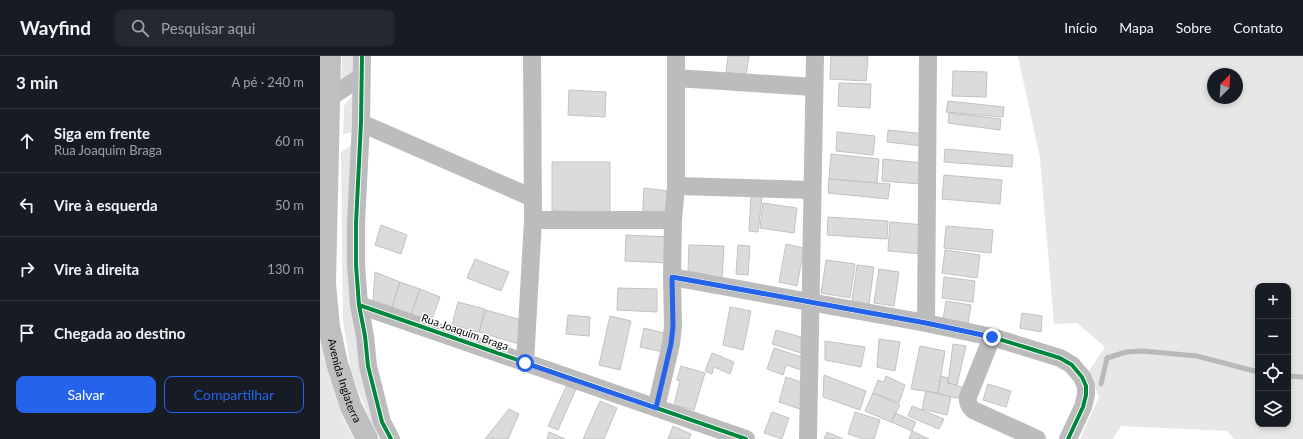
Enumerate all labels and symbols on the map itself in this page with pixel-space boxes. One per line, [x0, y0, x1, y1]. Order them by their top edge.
north arrow [1207, 68, 1243, 104]
street label: Rua Joaquim Braga [420, 311, 510, 353]
route end [983, 328, 1001, 346]
street label: Avenida Inglaterra [326, 337, 365, 424]
route start [516, 354, 534, 372]

